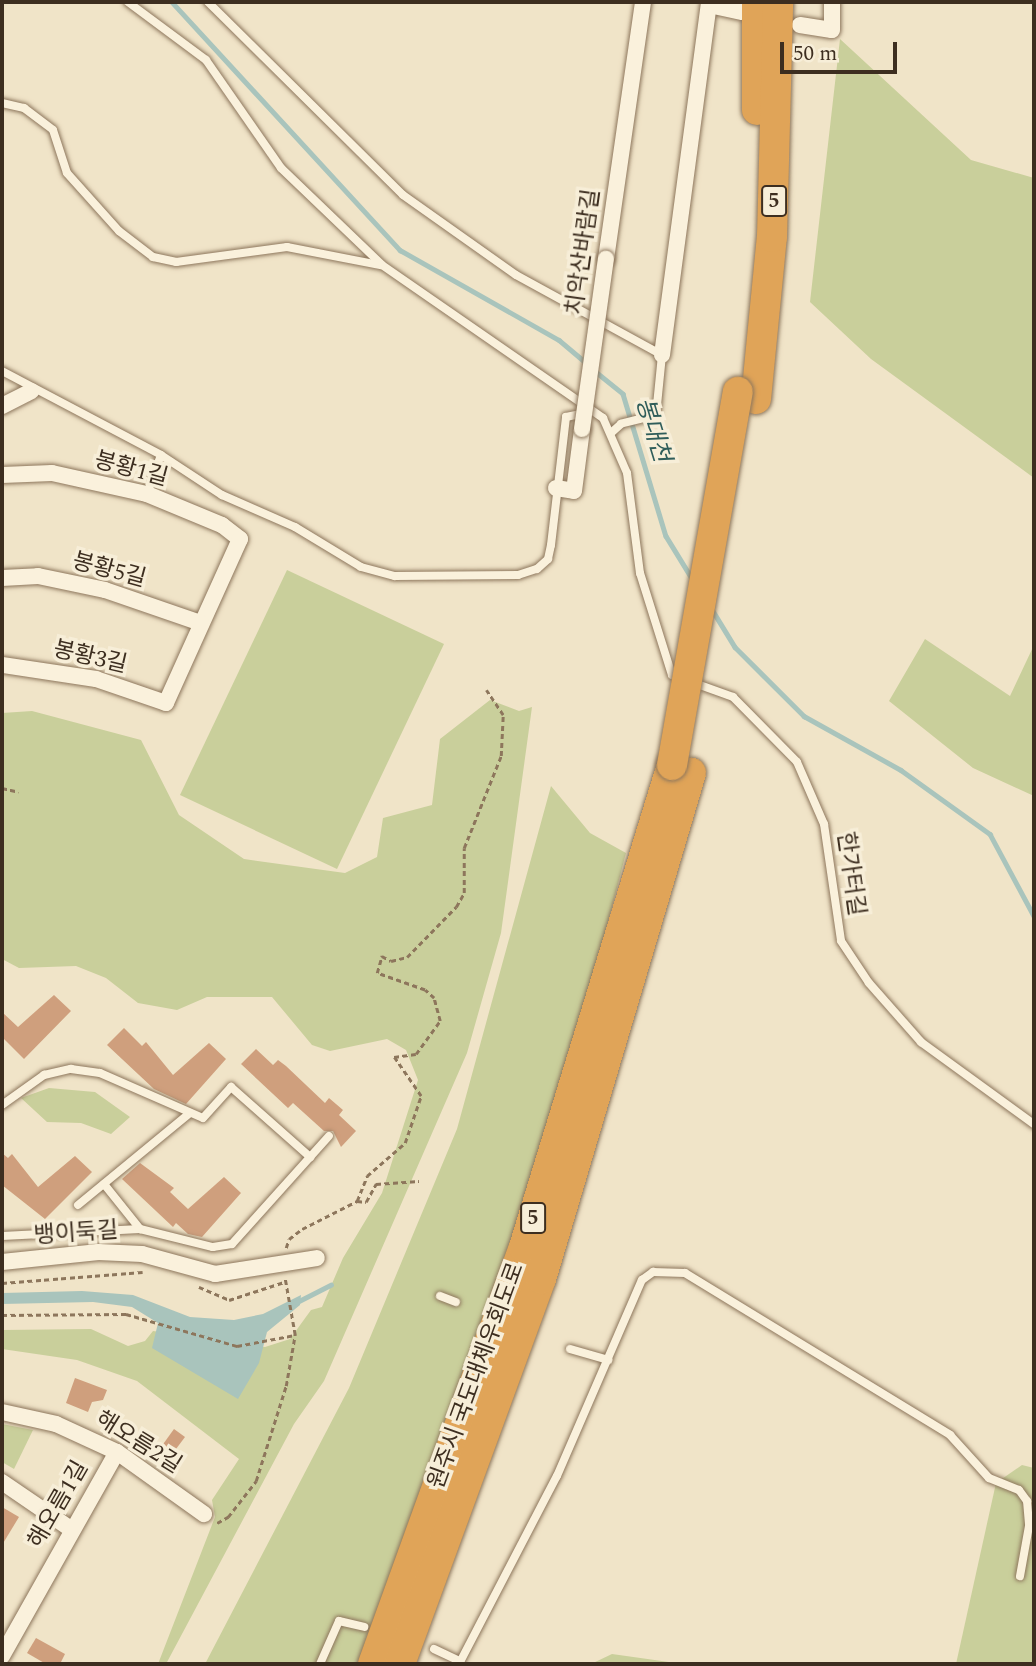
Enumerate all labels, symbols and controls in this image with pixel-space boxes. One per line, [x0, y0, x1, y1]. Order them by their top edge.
scale bar [784, 28, 901, 72]
text: 50 m [793, 38, 837, 70]
road number: 5 [760, 184, 788, 218]
street label: 치악산바람길 [561, 187, 607, 317]
water label: 봉대천 [629, 394, 675, 466]
street label: 봉황1길 [91, 447, 171, 493]
street label: 봉황5길 [69, 548, 149, 594]
street label: 봉황3길 [50, 636, 130, 680]
street label: 한가터길 [830, 830, 870, 918]
road number: 5 [519, 1200, 547, 1236]
street label: 뱅이둑길 [33, 1217, 119, 1251]
street label: 원주시 국도대체우회도로 [423, 1259, 531, 1493]
street label: 해오름2길 [90, 1406, 186, 1480]
street label: 해오름1길 [23, 1456, 95, 1554]

